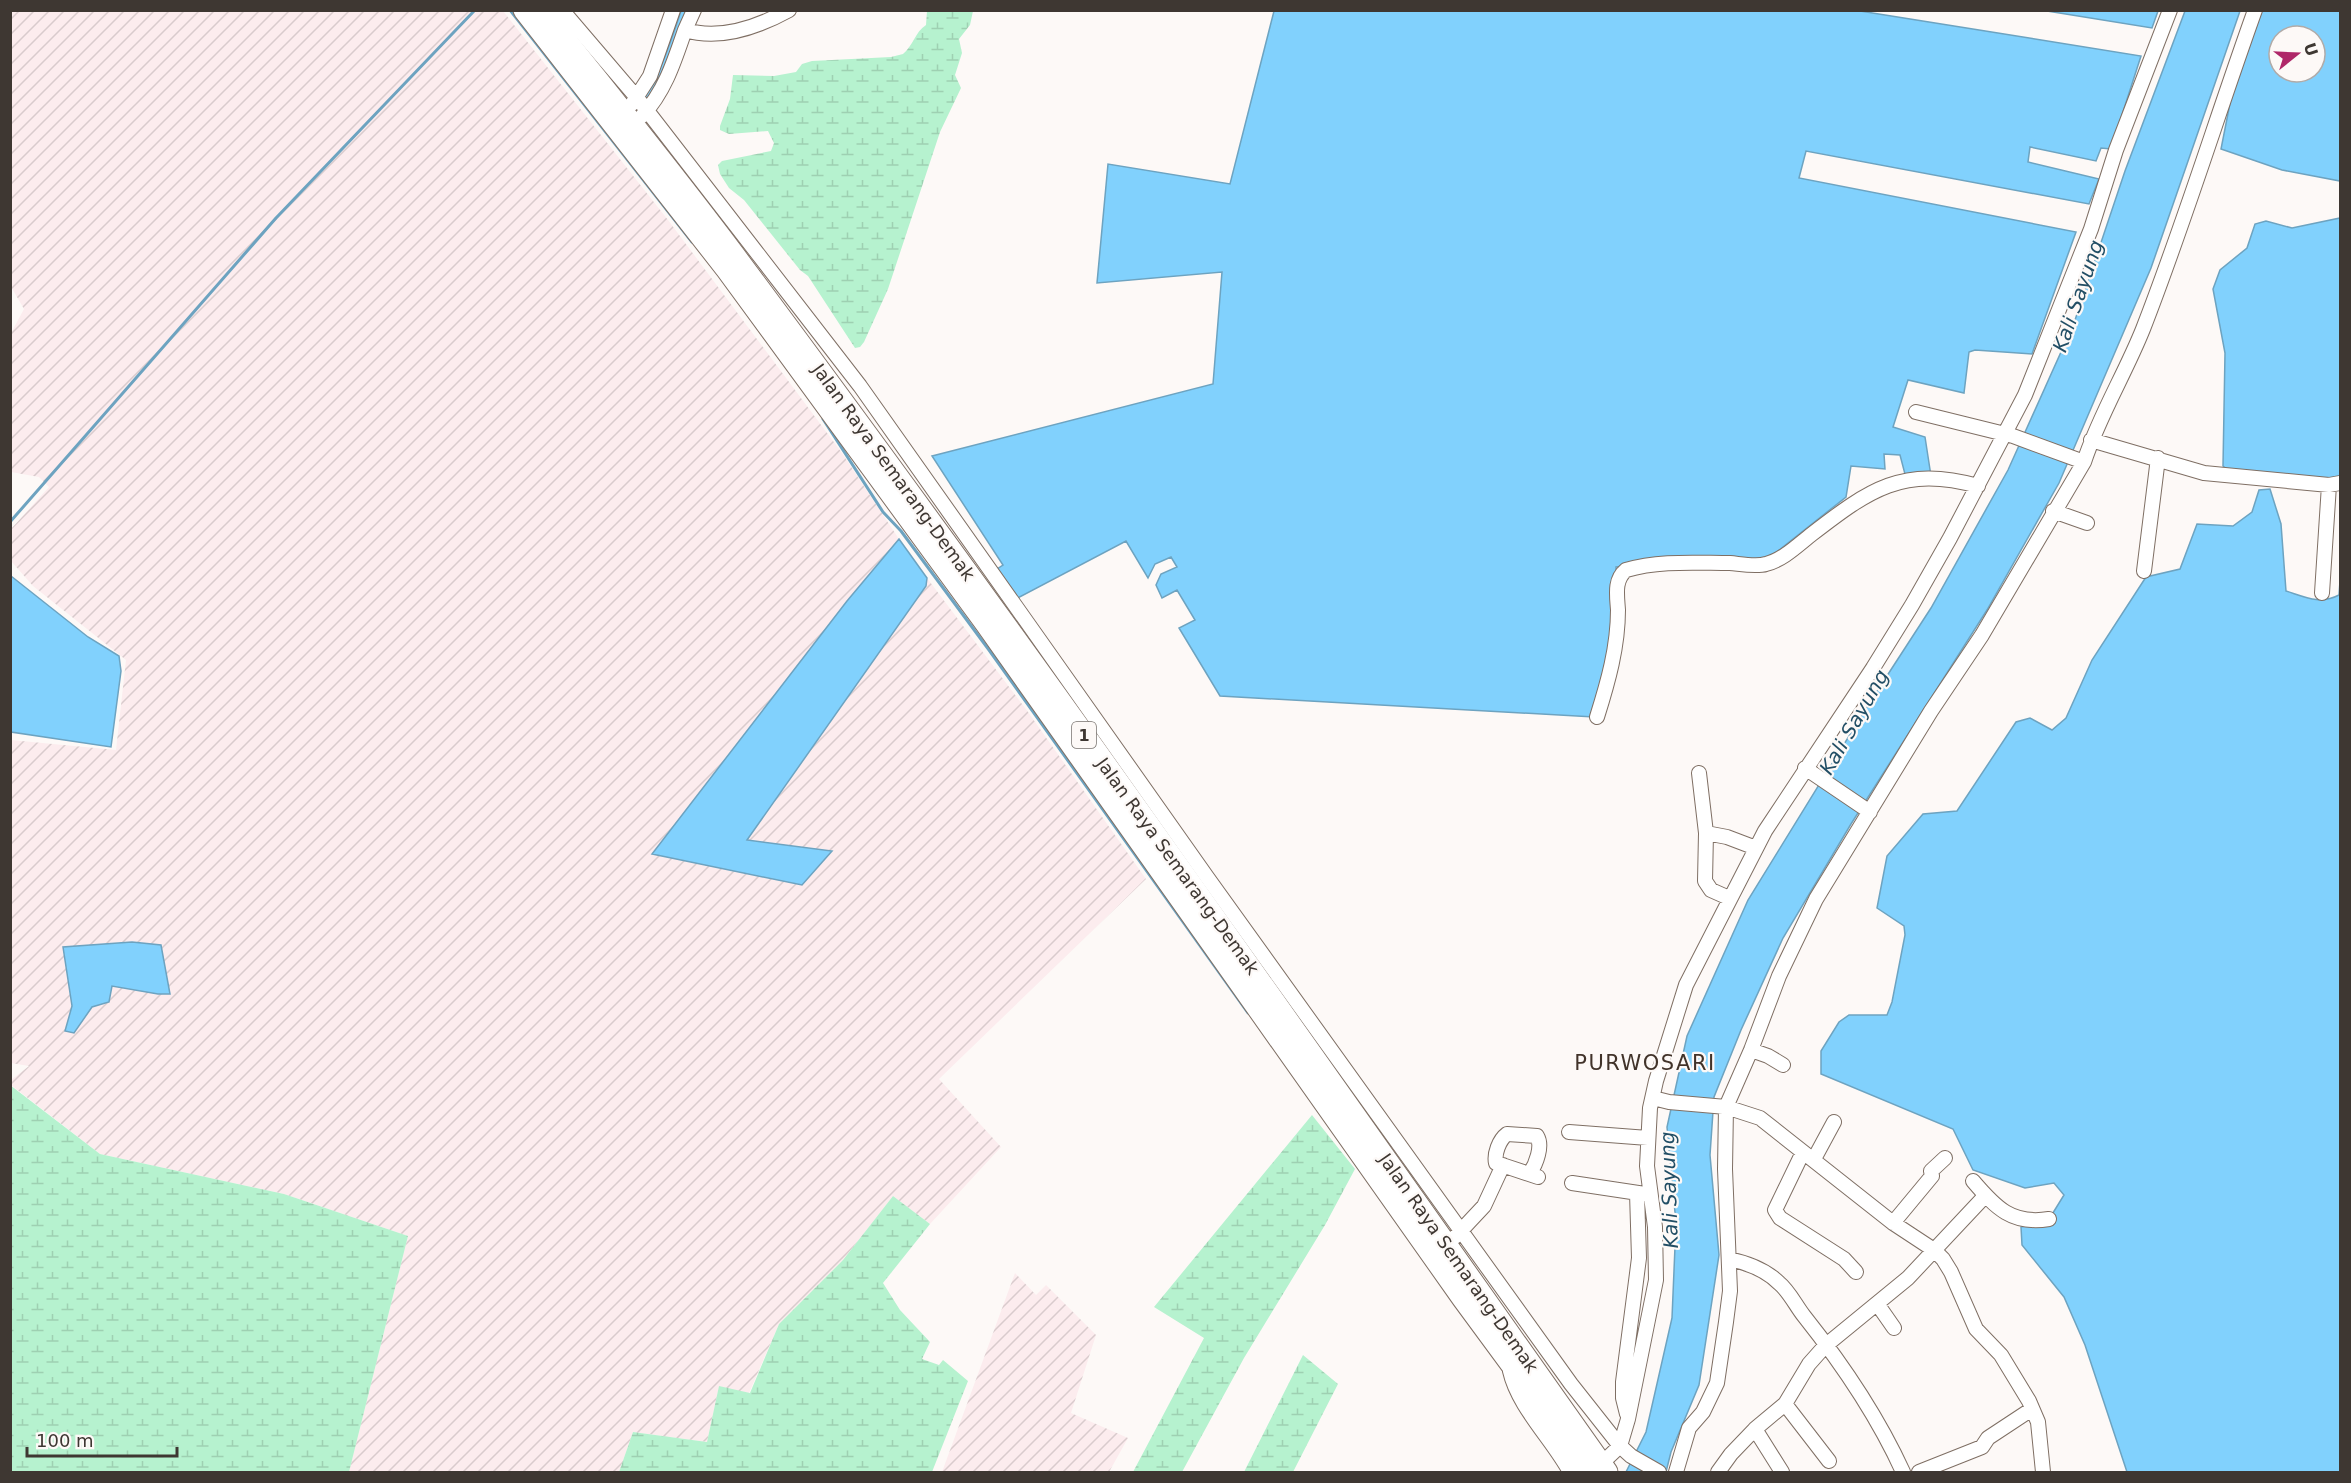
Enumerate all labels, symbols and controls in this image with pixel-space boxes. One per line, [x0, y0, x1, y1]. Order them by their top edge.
north arrow [2267, 24, 2327, 84]
text: U [2300, 40, 2322, 59]
water label: Kali Sayung [2048, 237, 2108, 355]
street label: Jalan Raya Semarang-Demak [808, 359, 980, 585]
water label: Kali Sayung [1814, 665, 1894, 779]
road number: 1 [1072, 722, 1096, 748]
street label: Jalan Raya Semarang-Demak [1092, 753, 1264, 979]
district label: PURWOSARI [1574, 1051, 1716, 1075]
water label: Kali Sayung [1655, 1131, 1683, 1249]
street label: Jalan Raya Semarang-Demak [1374, 1149, 1543, 1377]
scale bar [27, 1420, 177, 1458]
text: 100 m [36, 1430, 94, 1451]

